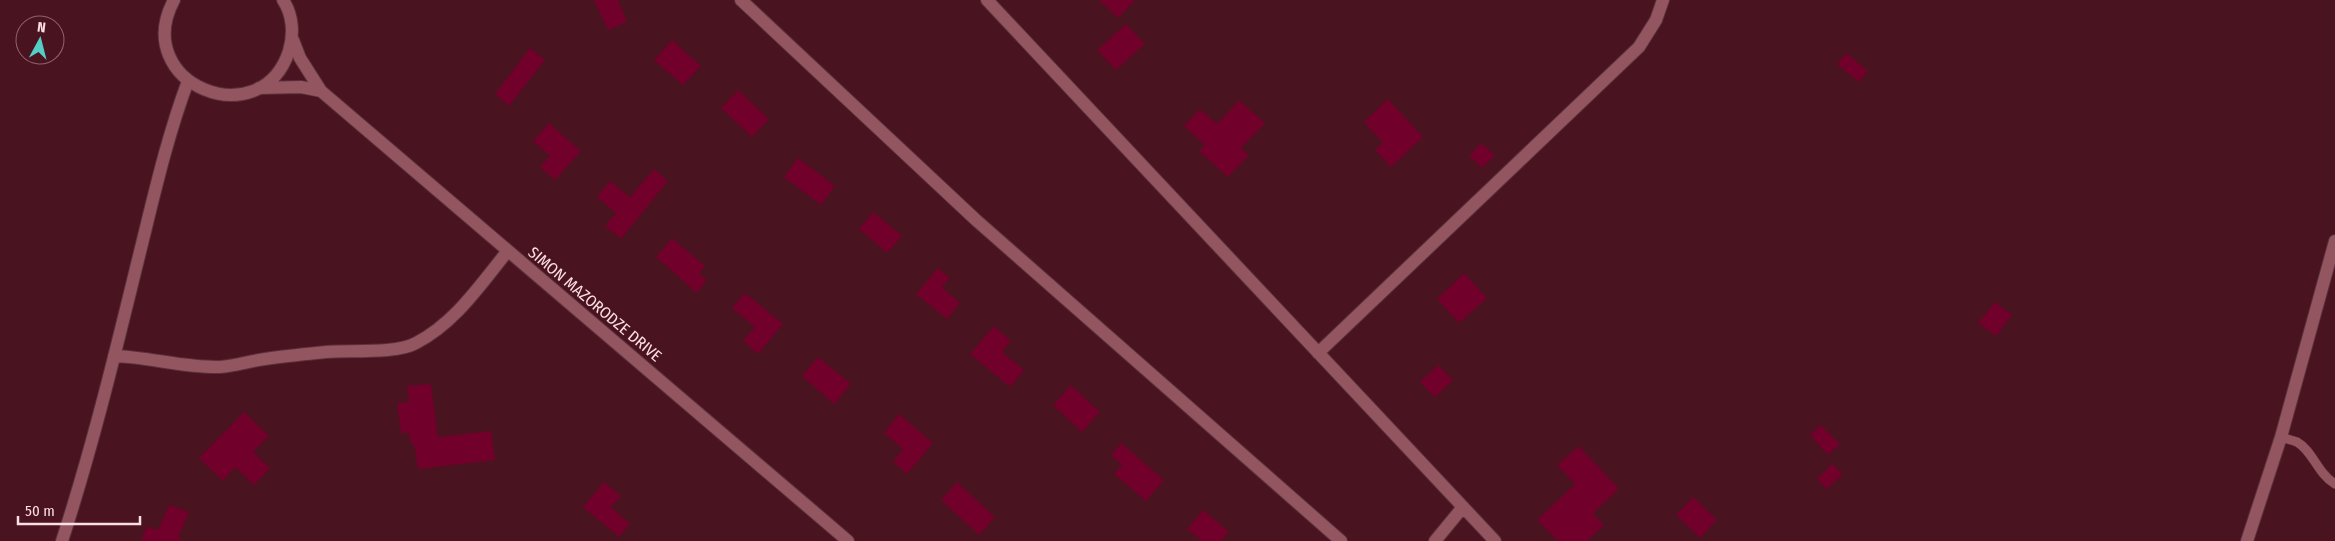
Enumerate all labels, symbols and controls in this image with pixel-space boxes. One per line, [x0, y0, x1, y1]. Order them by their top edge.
north arrow [15, 15, 65, 65]
text: N [36, 19, 47, 37]
street label: SIMON MAZORODZE DRIVE [525, 243, 665, 365]
scale bar [18, 494, 140, 526]
text: 50 m [25, 502, 55, 520]

